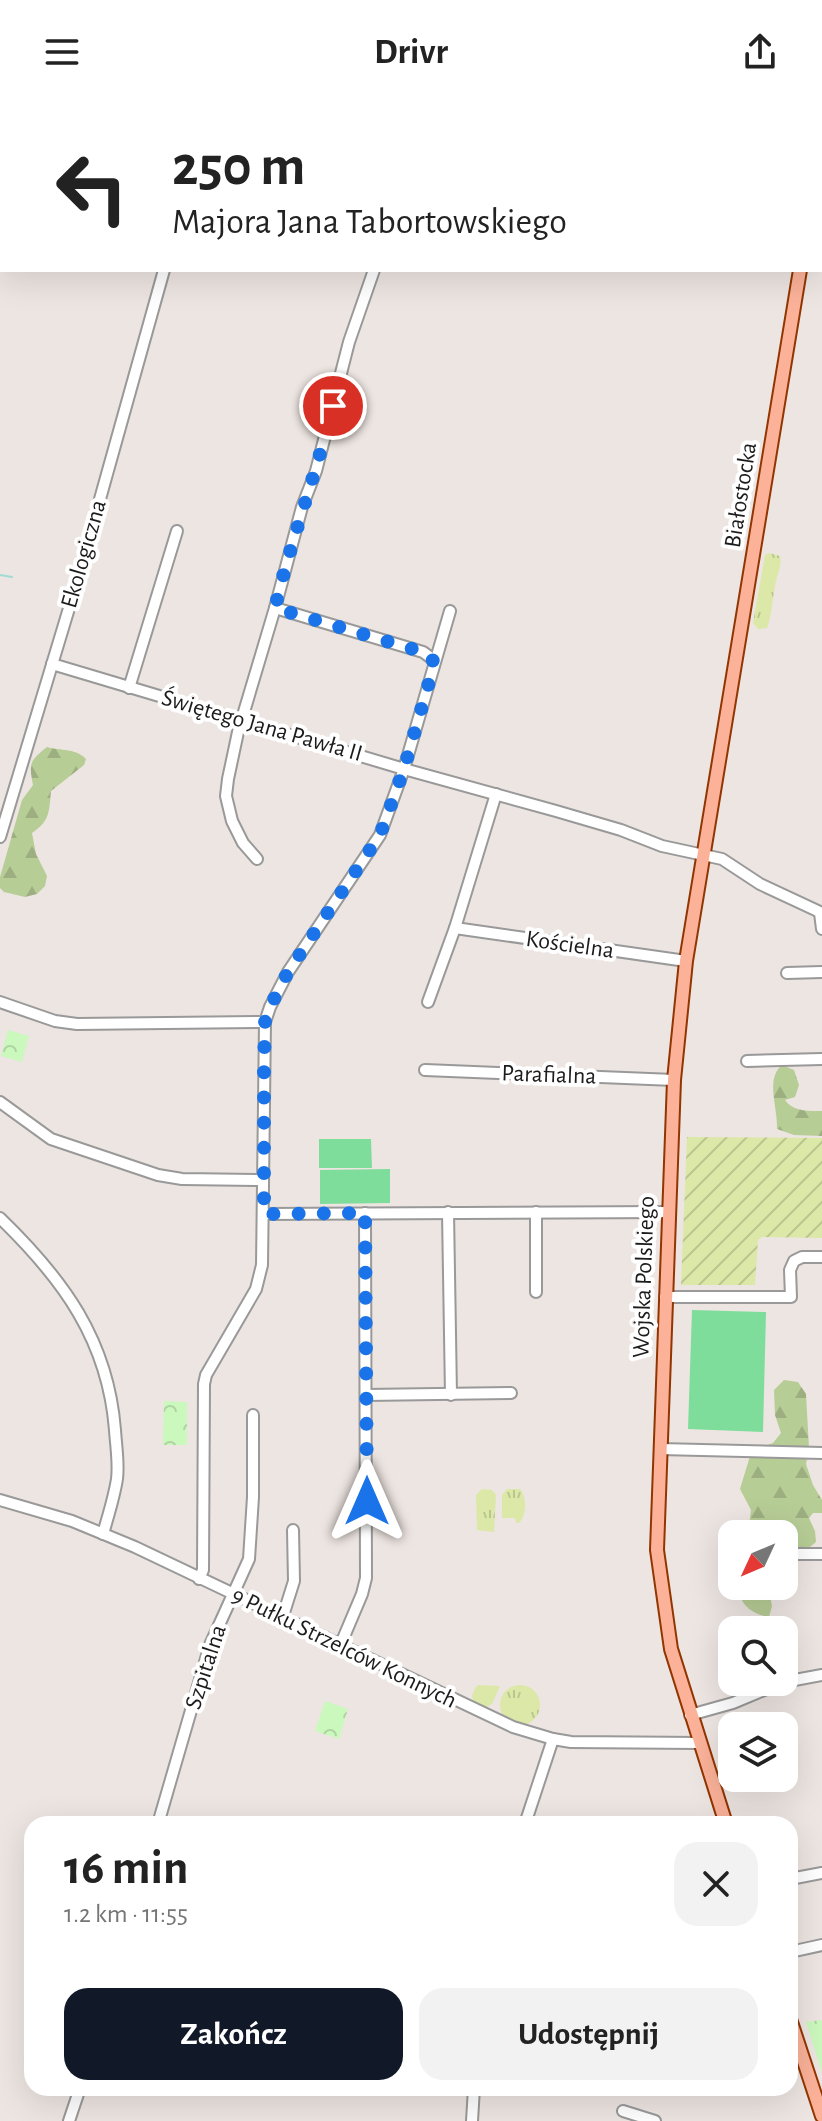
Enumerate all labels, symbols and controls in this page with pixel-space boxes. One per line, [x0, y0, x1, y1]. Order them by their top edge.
icon: menu [40, 30, 84, 74]
icon: share [738, 30, 782, 74]
text: Drivr [374, 34, 448, 70]
icon: left [40, 136, 144, 240]
text: 250 m [172, 139, 305, 195]
text: Majora Jana Tabortowskiego [172, 204, 567, 240]
pin [299, 372, 367, 440]
icon: arrive [311, 384, 355, 428]
street label: Białostocka [721, 440, 761, 550]
street label: Ekologiczna [57, 497, 111, 611]
street label: Świętego Jana Pawła II [159, 684, 366, 766]
street label: Kościelna [524, 927, 616, 963]
street label: Parafialna [501, 1061, 597, 1089]
street label: Wojska Polskiego [629, 1196, 659, 1358]
position arrow [325, 1459, 409, 1543]
north arrow [718, 1520, 798, 1600]
map controls [718, 1520, 798, 1792]
street label: 9 Pułku Strzelców Konnych [228, 1583, 460, 1713]
button: search [718, 1616, 798, 1696]
street label: Szpitalna [181, 1622, 231, 1712]
button: layers [718, 1712, 798, 1792]
button: close [674, 1842, 758, 1926]
text: 16 min [64, 1845, 188, 1893]
text: 1.2 km · 11:55 [64, 1901, 188, 1927]
button: Zakończ [64, 1988, 403, 2080]
button: Udostępnij [419, 1988, 758, 2080]

